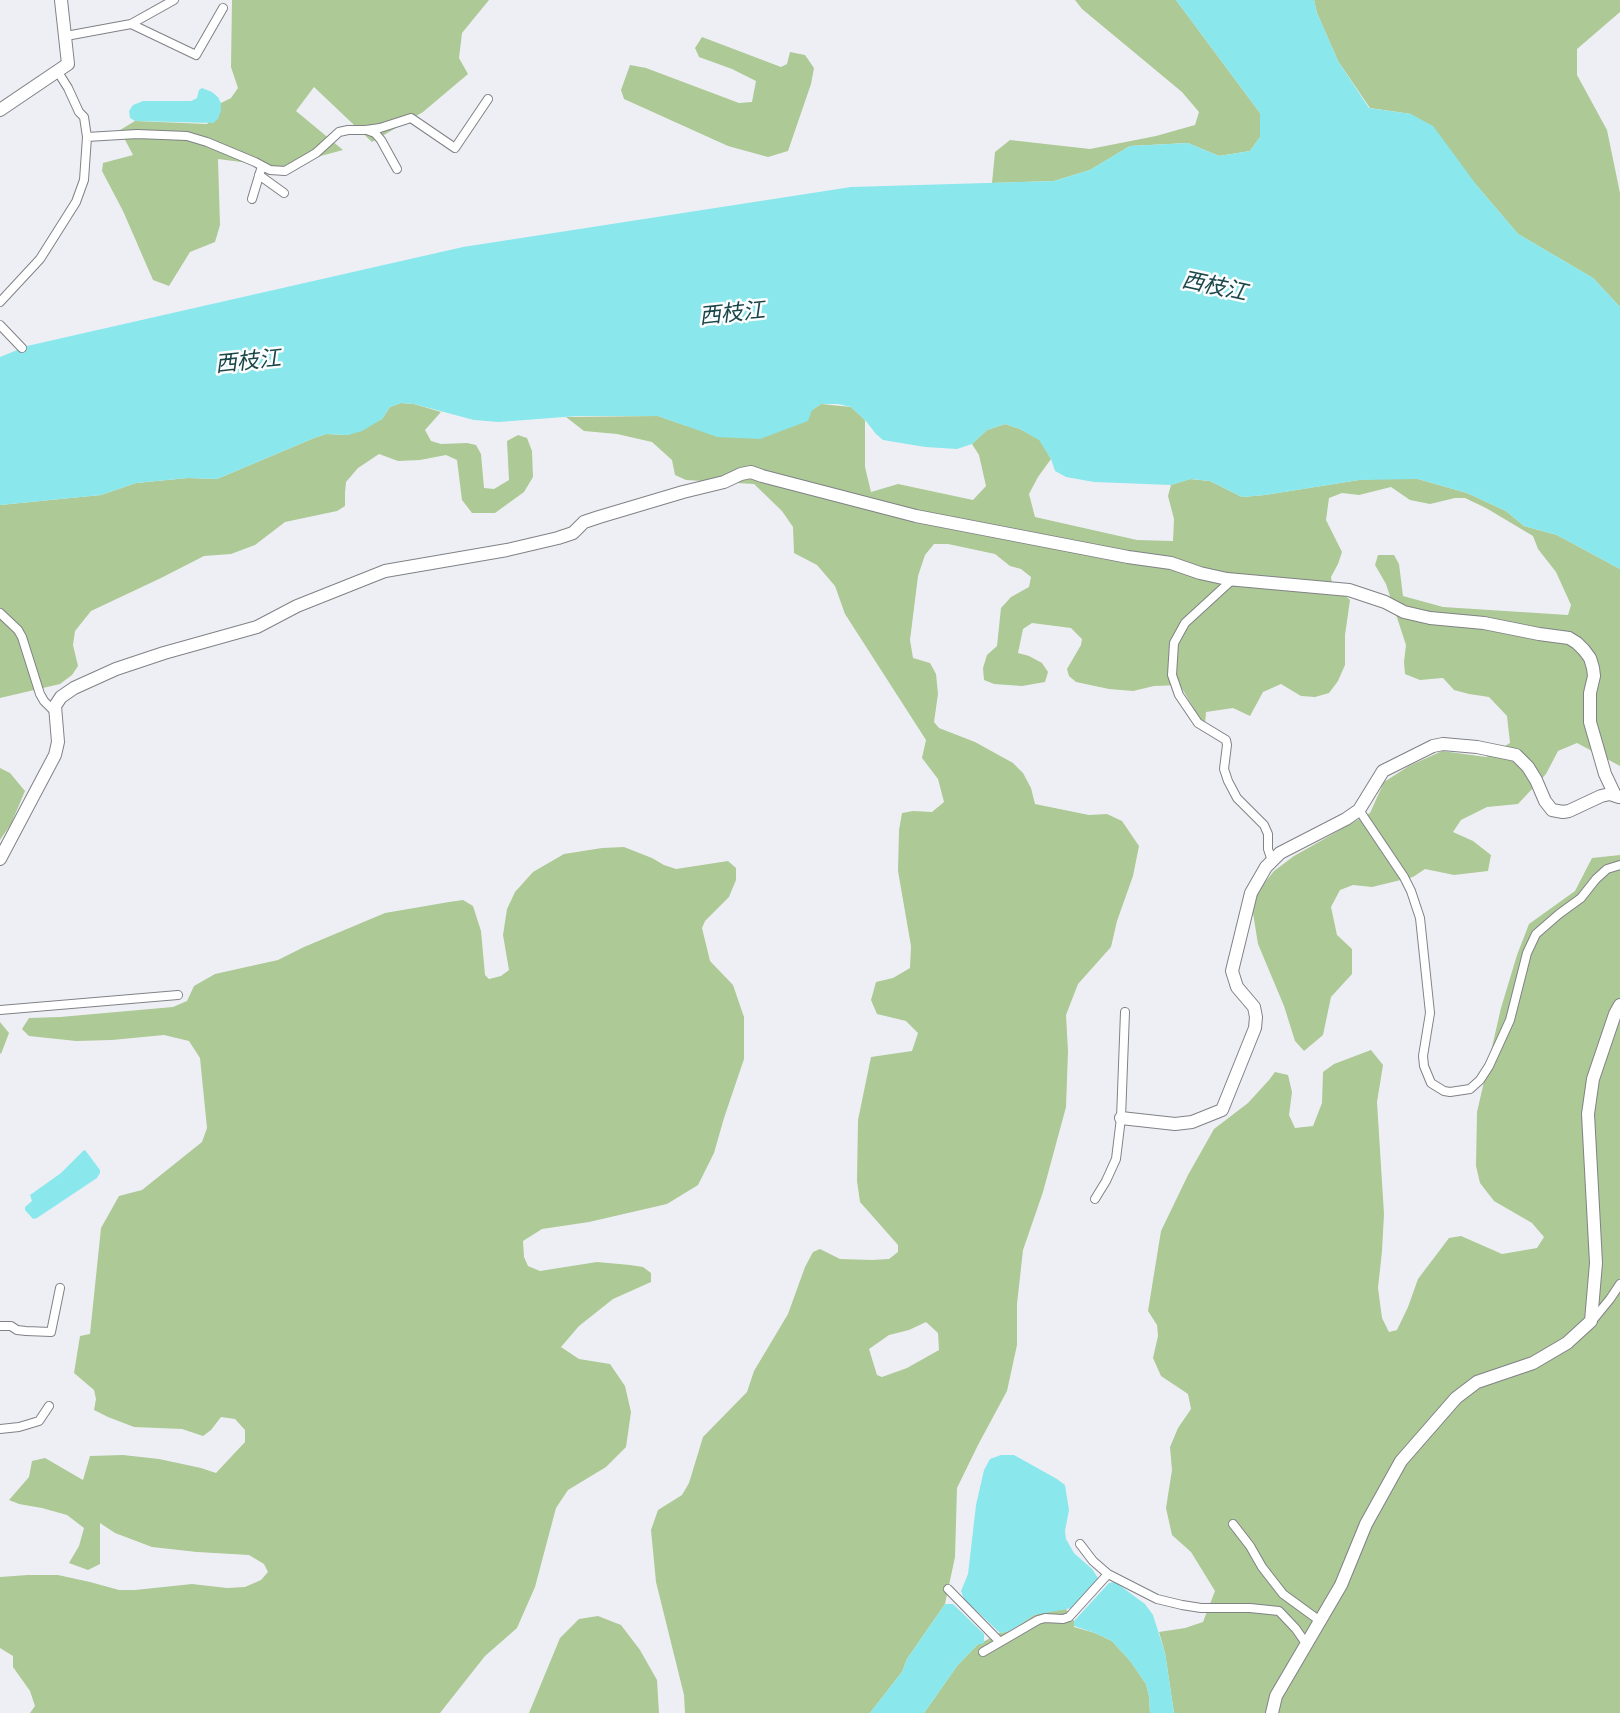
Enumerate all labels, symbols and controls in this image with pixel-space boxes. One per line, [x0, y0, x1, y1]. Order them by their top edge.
water label: 西枝江 [1179, 269, 1249, 309]
water label: 西枝江 [698, 299, 766, 333]
water label: 西枝江 [214, 347, 282, 381]

